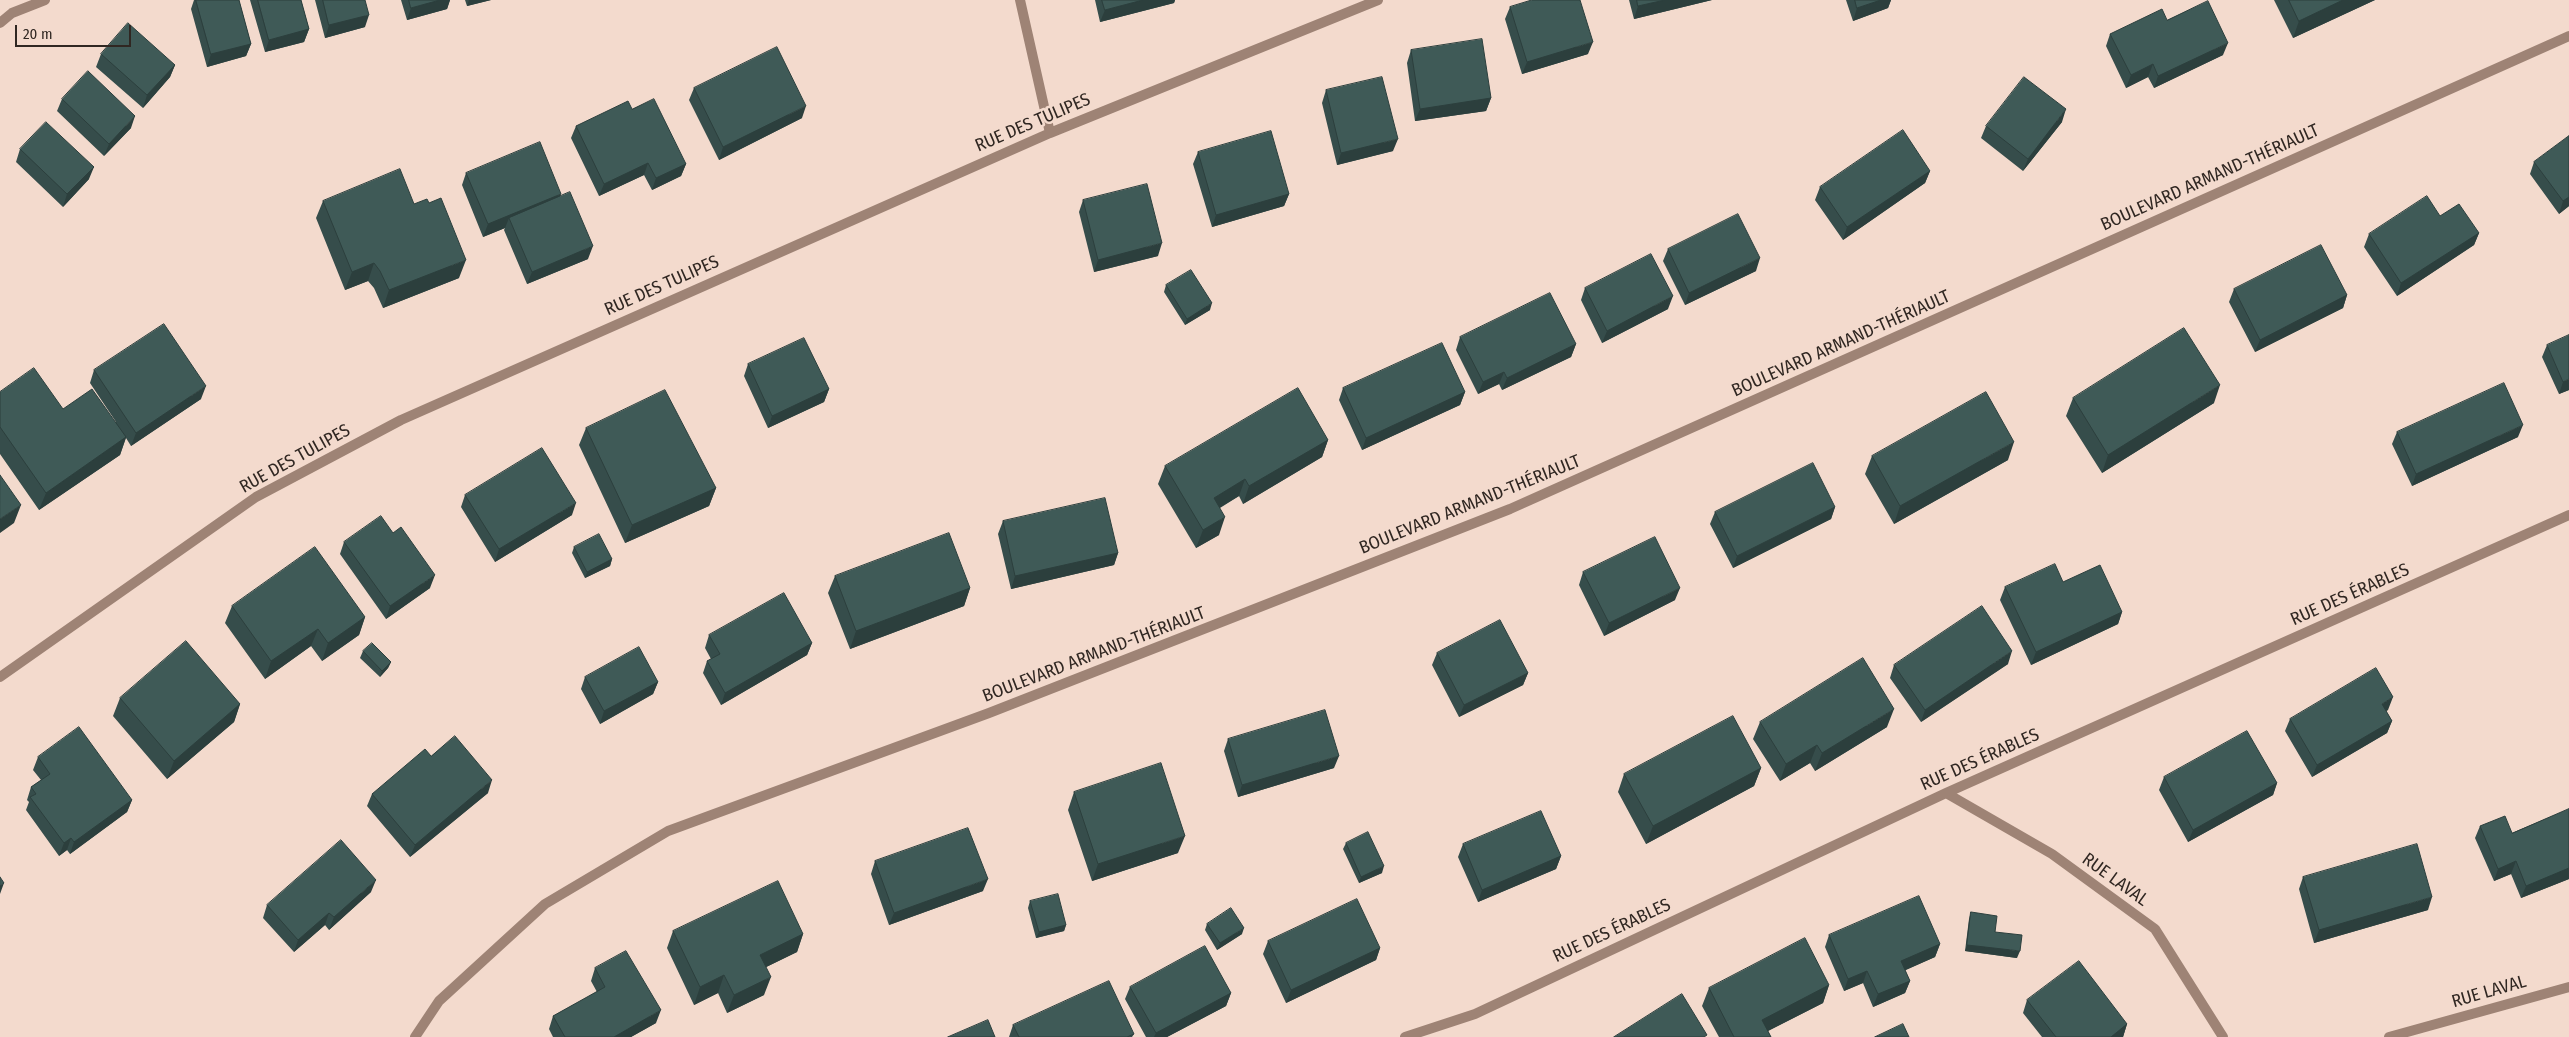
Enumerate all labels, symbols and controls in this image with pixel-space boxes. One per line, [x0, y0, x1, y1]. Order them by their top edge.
scale bar [18, 15, 134, 47]
text: 20 m [23, 25, 53, 43]
street label: RUE DES TULIPES [972, 89, 1094, 157]
street label: BOULEVARD ARMAND-THÉRIAULT [2098, 120, 2322, 236]
street label: RUE DES TULIPES [601, 251, 723, 321]
street label: BOULEVARD ARMAND-THÉRIAULT [1729, 286, 1953, 402]
street label: RUE DES TULIPES [236, 420, 354, 498]
street label: BOULEVARD ARMAND-THÉRIAULT [1356, 451, 1584, 559]
street label: RUE DES ÉRABLES [2287, 559, 2413, 631]
street label: BOULEVARD ARMAND-THÉRIAULT [980, 603, 1208, 707]
street label: RUE DES ÉRABLES [1917, 724, 2043, 796]
street label: RUE LAVAL [2078, 849, 2152, 911]
street label: RUE DES ÉRABLES [1550, 894, 1674, 968]
street label: RUE LAVAL [2449, 971, 2529, 1013]

